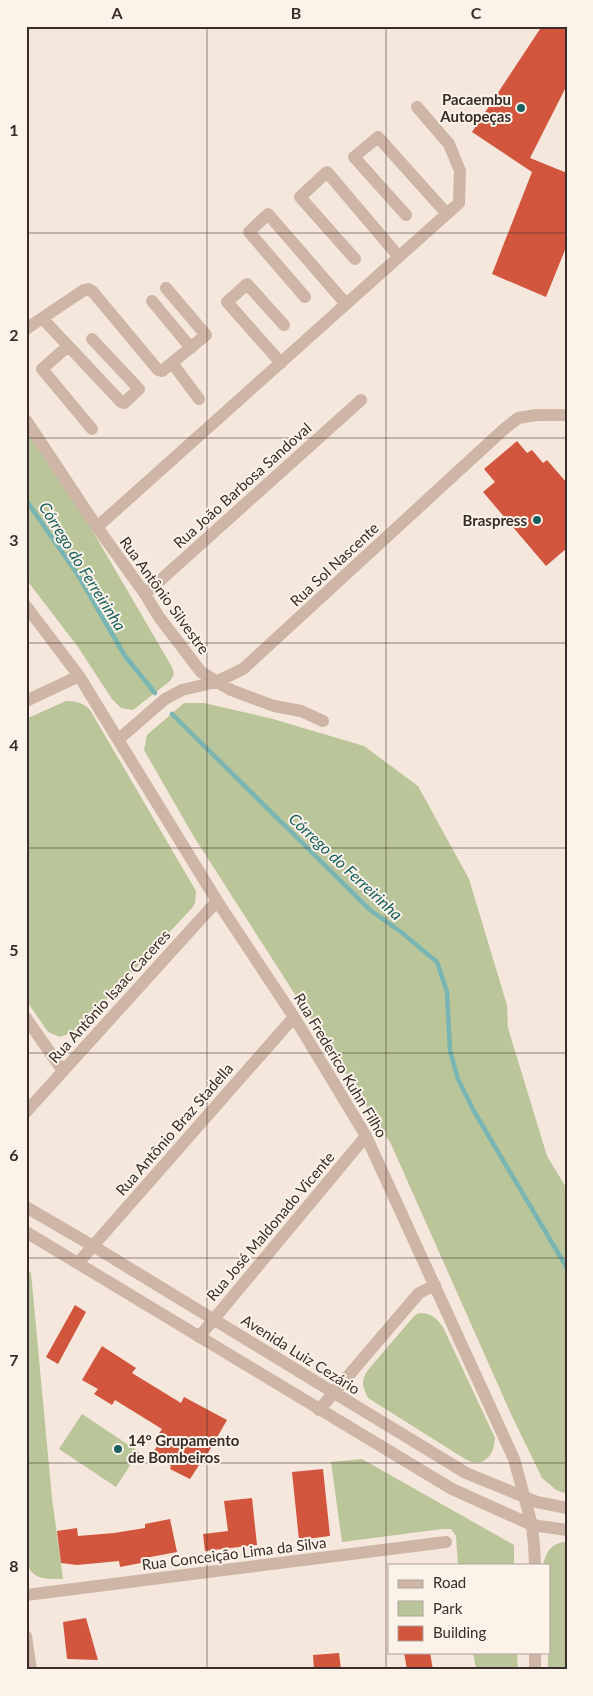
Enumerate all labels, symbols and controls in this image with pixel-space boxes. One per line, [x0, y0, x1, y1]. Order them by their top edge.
text: A [110, 3, 123, 22]
text: B [291, 3, 301, 22]
text: C [471, 3, 482, 22]
place label: Pacaembu Autopeças [439, 90, 511, 125]
marker: Pacaembu Autopeças [515, 102, 527, 114]
text: 1 [9, 120, 19, 139]
text: 2 [9, 325, 19, 344]
street label: Rua João Barbosa Sandoval [169, 418, 315, 552]
water label: Córrego do Ferreirinha [36, 498, 130, 634]
place label: Braspress [462, 511, 527, 529]
marker: Braspress [531, 514, 543, 526]
street label: Rua Sol Nascente [286, 518, 382, 610]
text: 3 [9, 530, 19, 549]
street label: Rua Antônio Silvestre [116, 533, 214, 657]
text: 4 [9, 735, 19, 754]
water label: Córrego do Ferreirinha [285, 809, 407, 923]
street label: Rua Antônio Isaac Caceres [44, 926, 174, 1066]
text: 5 [9, 940, 19, 959]
street label: Rua Frederico Kuhn Filho [291, 989, 391, 1141]
street label: Rua Antônio Braz Stadella [112, 1059, 236, 1199]
text: 6 [9, 1145, 19, 1164]
street label: Rua José Maldonado Vicente [202, 1148, 338, 1304]
street label: Avenida Luiz Cezário [239, 1310, 363, 1398]
text: 7 [9, 1350, 19, 1369]
place label: 14° Grupamento de Bombeiros [128, 1431, 240, 1466]
marker: 14° Grupamento de Bombeiros [112, 1443, 124, 1455]
street label: Rua Conceição Lima da Silva [141, 1533, 327, 1573]
text: 8 [9, 1556, 19, 1575]
legend [388, 1564, 550, 1654]
text: Road [433, 1573, 466, 1591]
text: Park [433, 1599, 463, 1617]
text: Building [433, 1623, 486, 1641]

